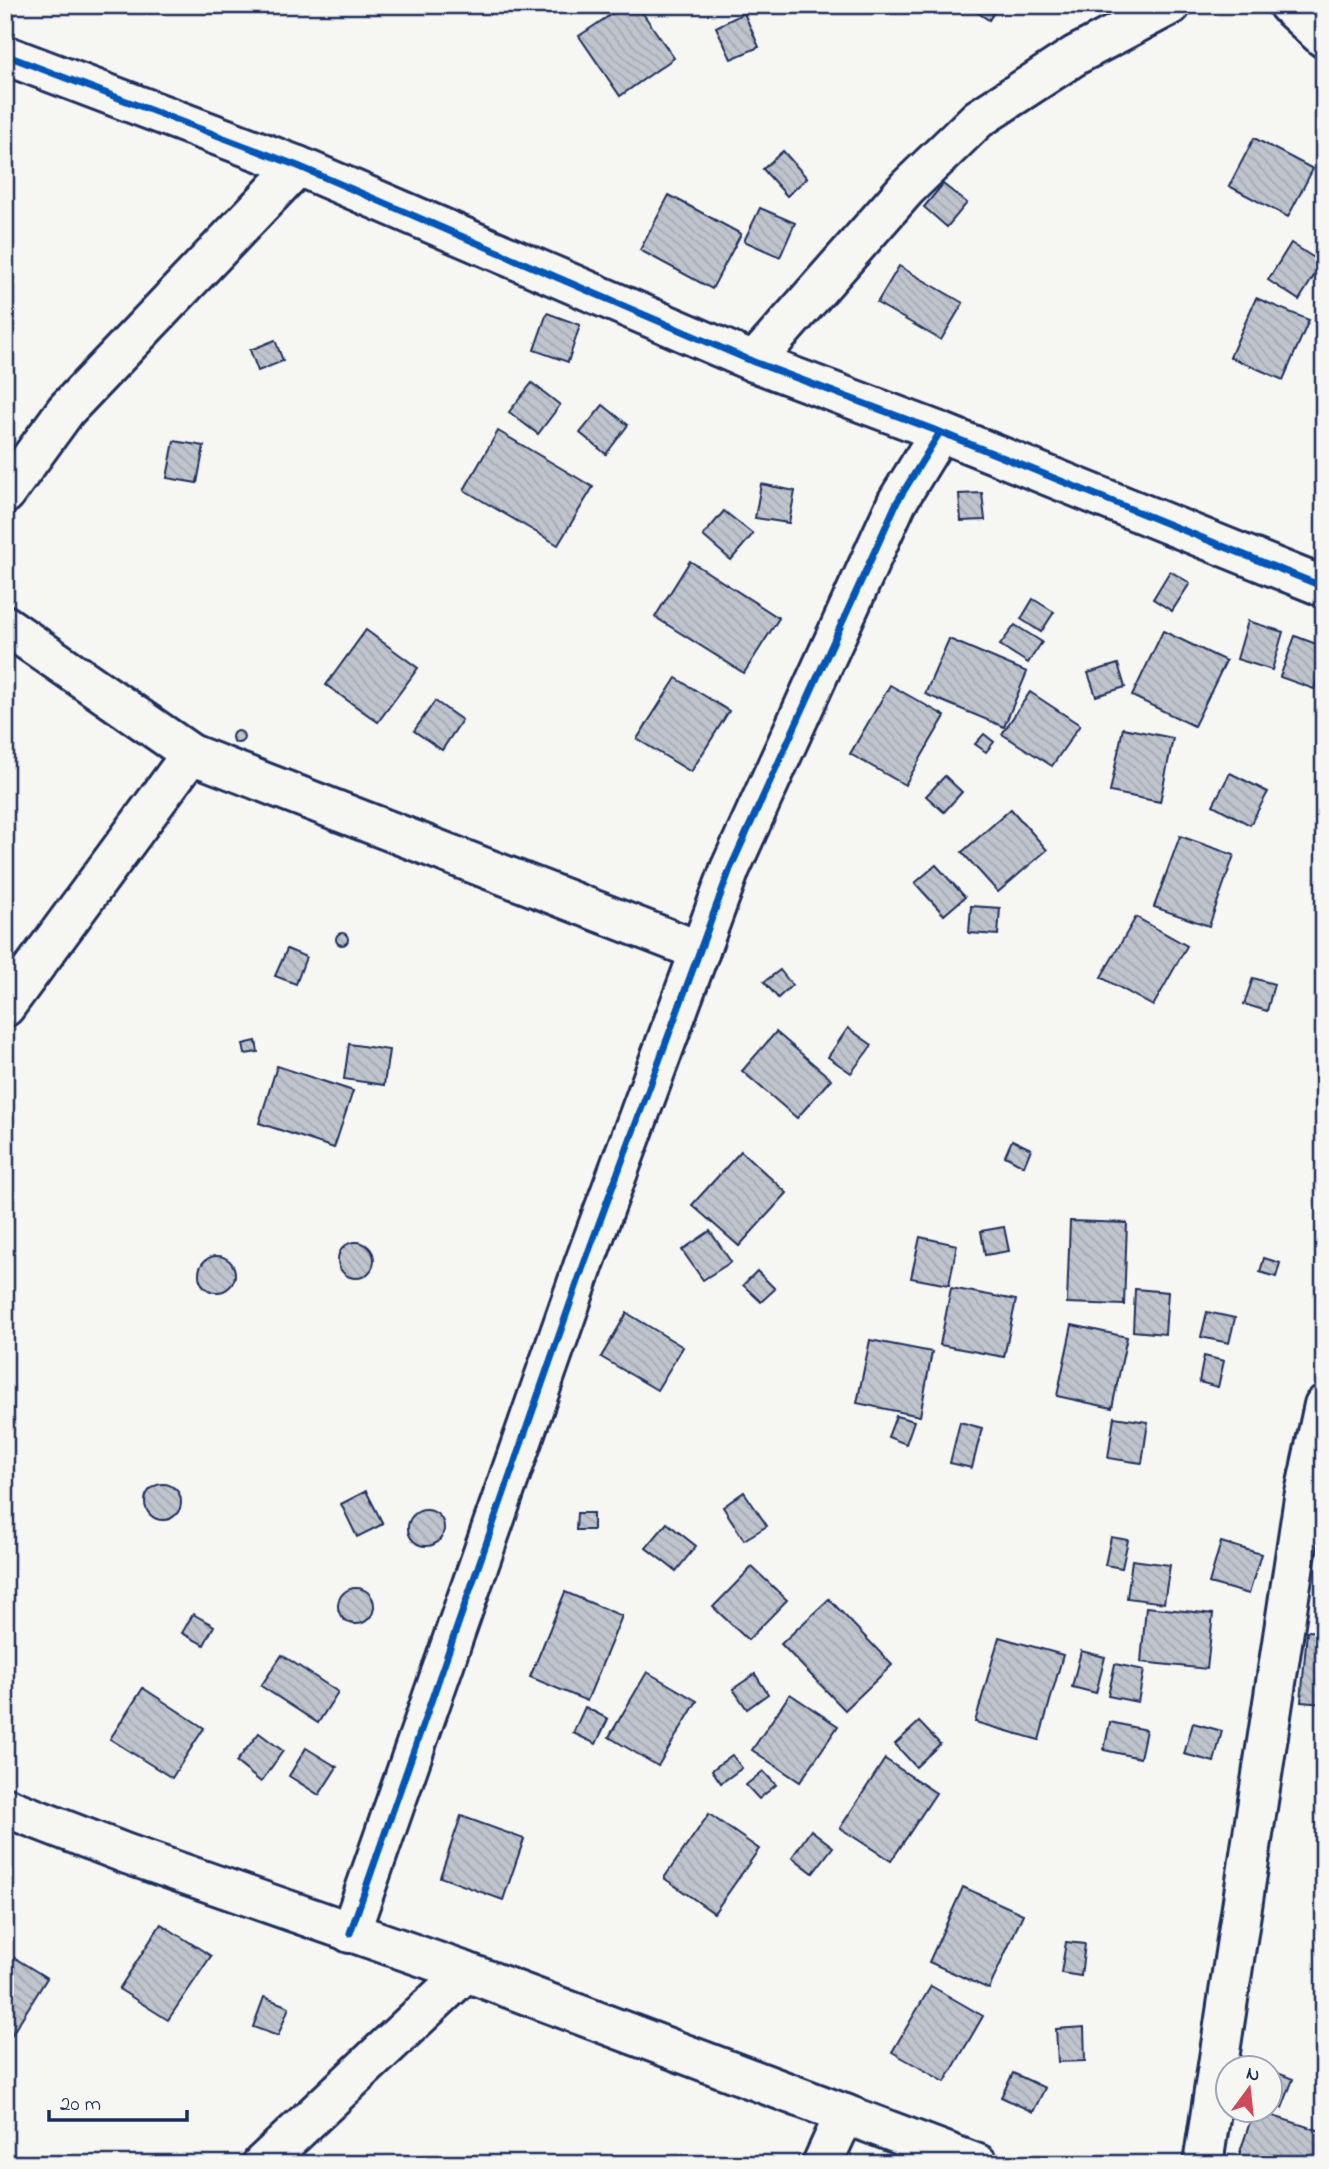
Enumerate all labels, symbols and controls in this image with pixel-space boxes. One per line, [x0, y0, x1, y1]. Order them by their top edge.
north arrow [1214, 2054, 1284, 2124]
text: N [1243, 2060, 1263, 2090]
scale bar [49, 2078, 187, 2122]
text: 20 m [60, 2090, 101, 2120]

